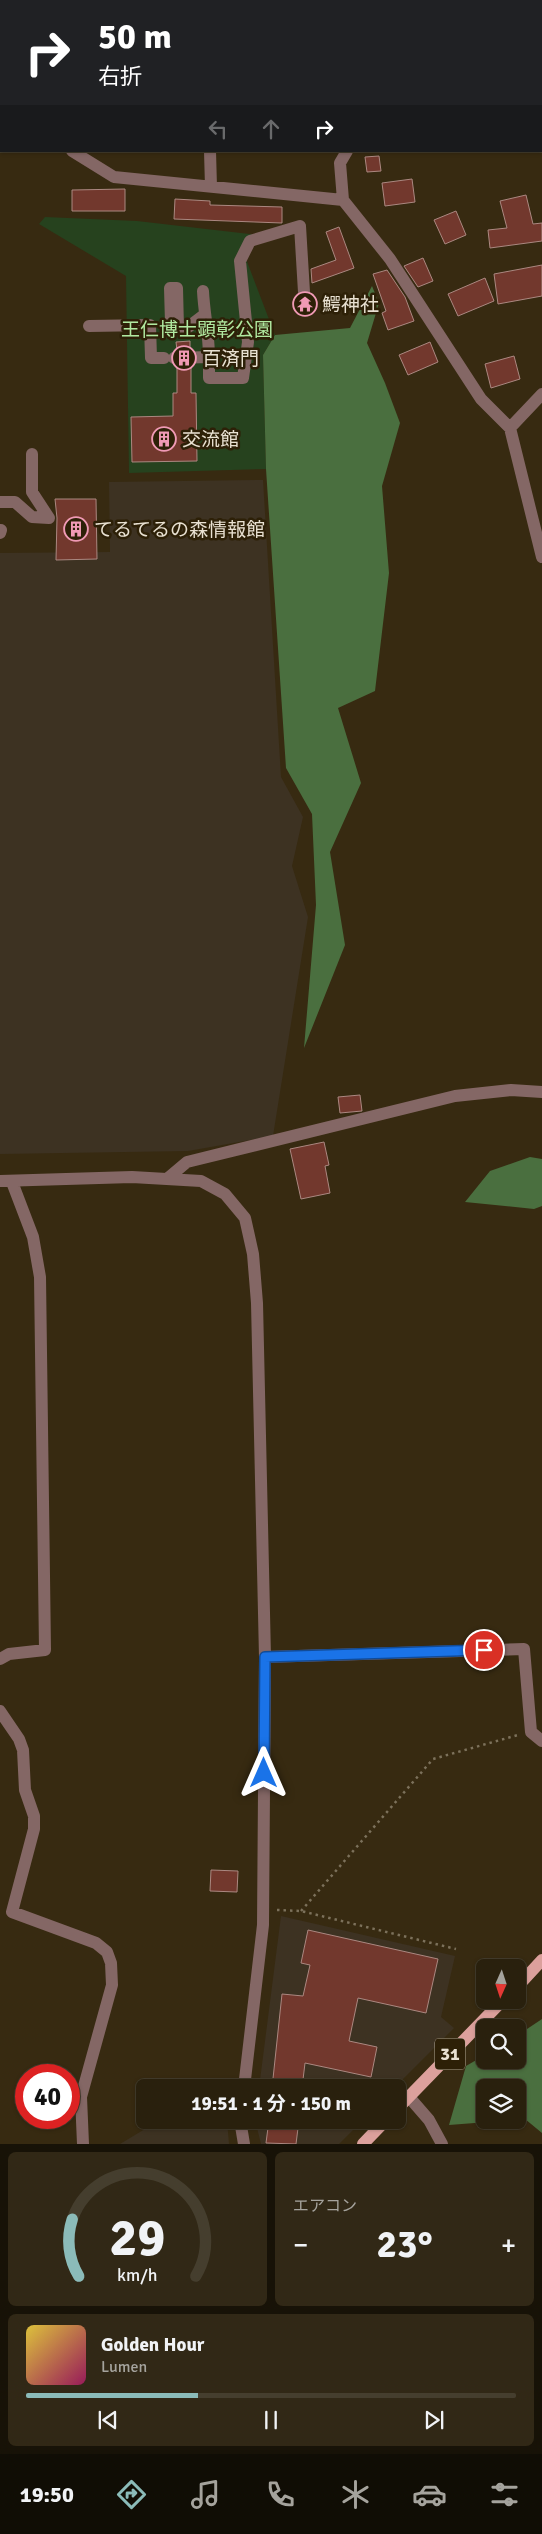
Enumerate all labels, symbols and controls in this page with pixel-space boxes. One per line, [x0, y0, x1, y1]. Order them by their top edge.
text: 50 m [98, 15, 172, 58]
icon: right [15, 20, 80, 85]
text: 右折 [98, 63, 142, 90]
icon: left [204, 115, 232, 143]
icon: ahead [257, 115, 285, 143]
icon: right [310, 115, 338, 143]
temple icon: 鰐神社 [292, 291, 318, 317]
place label: 鰐神社 [322, 293, 379, 317]
park label: 王仁博士顕彰公園 [121, 318, 273, 342]
building icon: 百済門 [171, 345, 197, 371]
place label: 百済門 [202, 347, 259, 371]
building icon: 交流館 [151, 426, 177, 452]
place label: 交流館 [182, 428, 239, 452]
building icon: てるてるの森情報館 [63, 516, 89, 542]
place label: てるてるの森情報館 [94, 518, 265, 542]
pin [463, 1629, 505, 1671]
icon: arrive [470, 1636, 498, 1664]
position arrow [237, 1746, 289, 1798]
north arrow [476, 1959, 526, 2009]
map controls [476, 1959, 526, 2129]
button: search [476, 2019, 526, 2069]
road number: 31 [435, 2038, 465, 2070]
speed limit sign: 40 [15, 2064, 80, 2129]
button: layers [476, 2079, 526, 2129]
text: 19:51 · 1 分 · 150 m [191, 2092, 351, 2116]
text: エアコン [293, 2196, 357, 2216]
text: 29 [109, 2206, 166, 2270]
text: 23° [376, 2221, 433, 2268]
text: − [293, 2228, 308, 2262]
text: + [501, 2228, 516, 2262]
text: km/h [117, 2264, 158, 2286]
text: Golden Hour [101, 2333, 204, 2357]
text: Lumen [101, 2357, 147, 2377]
icon: previous [94, 2406, 122, 2434]
icon: pause [257, 2406, 285, 2434]
icon: next [420, 2406, 448, 2434]
icon: directions [114, 2477, 149, 2512]
icon: music [188, 2477, 223, 2512]
icon: phone [263, 2477, 298, 2512]
icon: climate [338, 2477, 373, 2512]
icon: car [412, 2477, 447, 2512]
icon: filters [487, 2477, 522, 2512]
text: 19:50 [20, 2481, 74, 2508]

